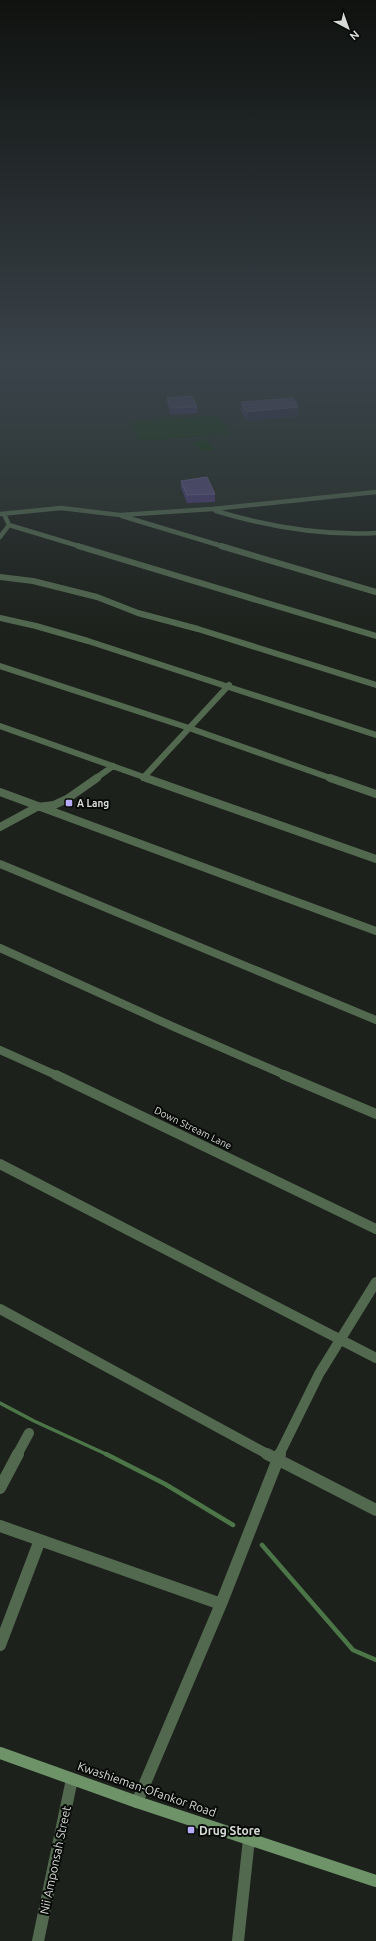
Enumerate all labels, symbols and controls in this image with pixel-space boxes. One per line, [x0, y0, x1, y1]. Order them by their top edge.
north arrow [328, 8, 368, 48]
text: N [348, 28, 362, 43]
marker: A Lang [64, 798, 74, 808]
place label: A Lang [77, 798, 109, 809]
street label: Down Stream Lane [153, 1104, 233, 1152]
street label: Kwashieman-Ofankor Road [76, 1759, 218, 1819]
street label: Nii Amponsah Street [37, 1804, 73, 1915]
place label: Drug Store [199, 1824, 260, 1837]
marker: Drug Store [186, 1825, 196, 1835]

